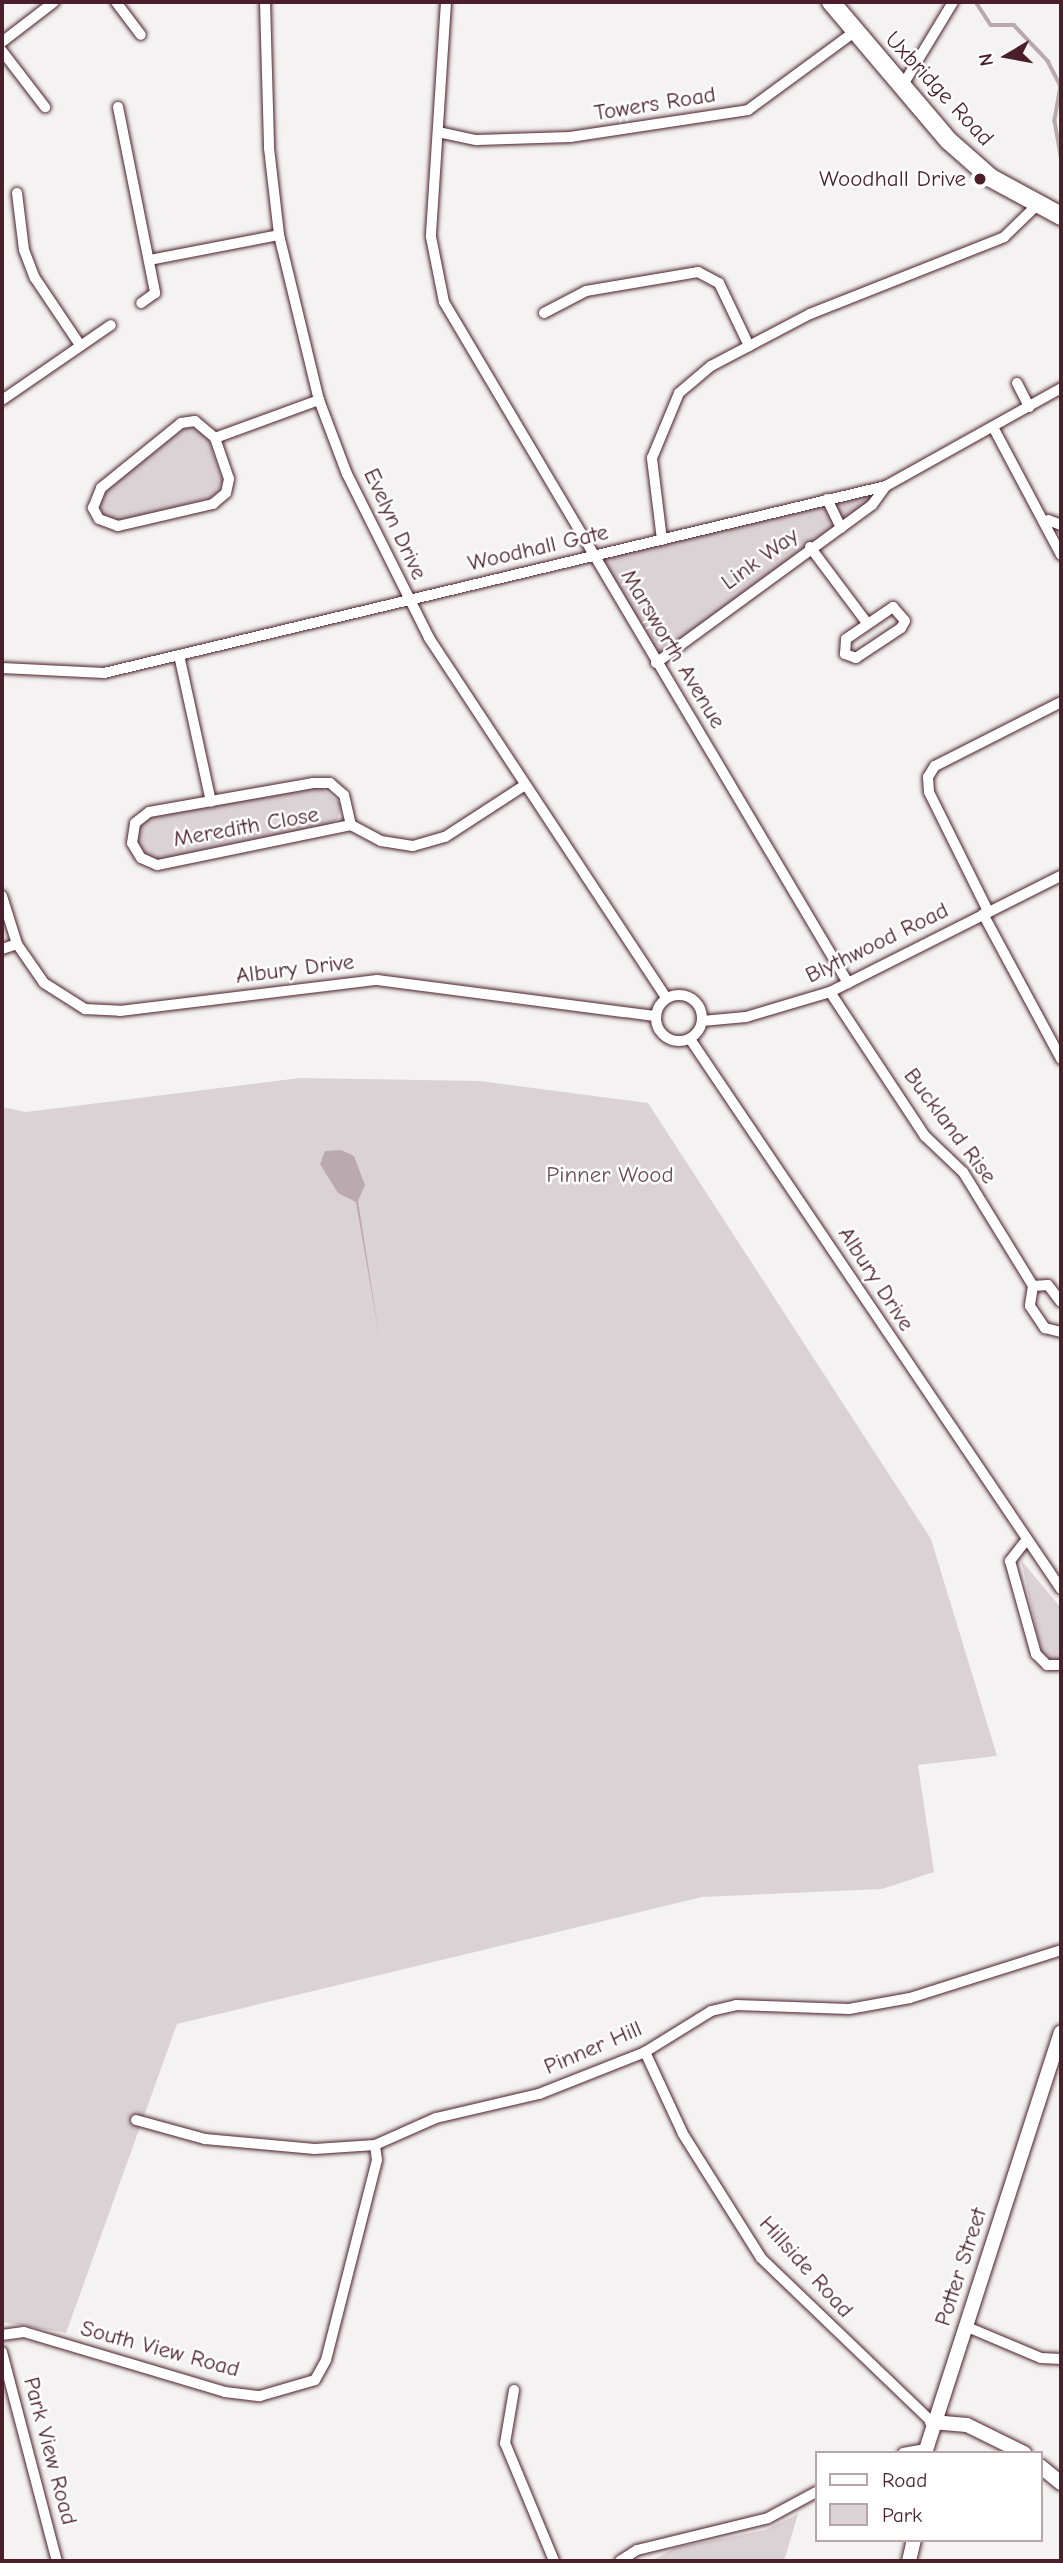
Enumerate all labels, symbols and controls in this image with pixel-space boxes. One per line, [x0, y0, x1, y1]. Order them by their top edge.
north arrow [972, 21, 1042, 91]
street label: Uxbridge Road [879, 26, 999, 152]
text: N [974, 52, 998, 68]
street label: Towers Road [592, 81, 718, 127]
place label: Woodhall Drive [819, 165, 966, 193]
marker: Woodhall Drive [972, 171, 988, 187]
street label: Evelyn Drive [357, 464, 433, 584]
street label: Woodhall Gate [465, 518, 611, 578]
street label: Link Way [716, 522, 804, 596]
street label: Marsworth Avenue [615, 564, 731, 734]
street label: Meredith Close [171, 801, 321, 853]
street label: Blythwood Road [801, 896, 953, 990]
street label: Albury Drive [234, 948, 356, 990]
street label: Buckland Rise [898, 1063, 1002, 1189]
park label: Pinner Wood [546, 1161, 674, 1189]
street label: Albury Drive [832, 1222, 920, 1336]
street label: Pinner Hill [540, 2015, 646, 2081]
street label: Potter Street [929, 2205, 993, 2329]
street label: Hillside Road [753, 2210, 859, 2324]
street label: South View Road [78, 2315, 242, 2383]
street label: Park View Road [17, 2374, 83, 2528]
legend [814, 2451, 1042, 2542]
text: Road [882, 2468, 927, 2492]
text: Park [882, 2503, 922, 2527]

